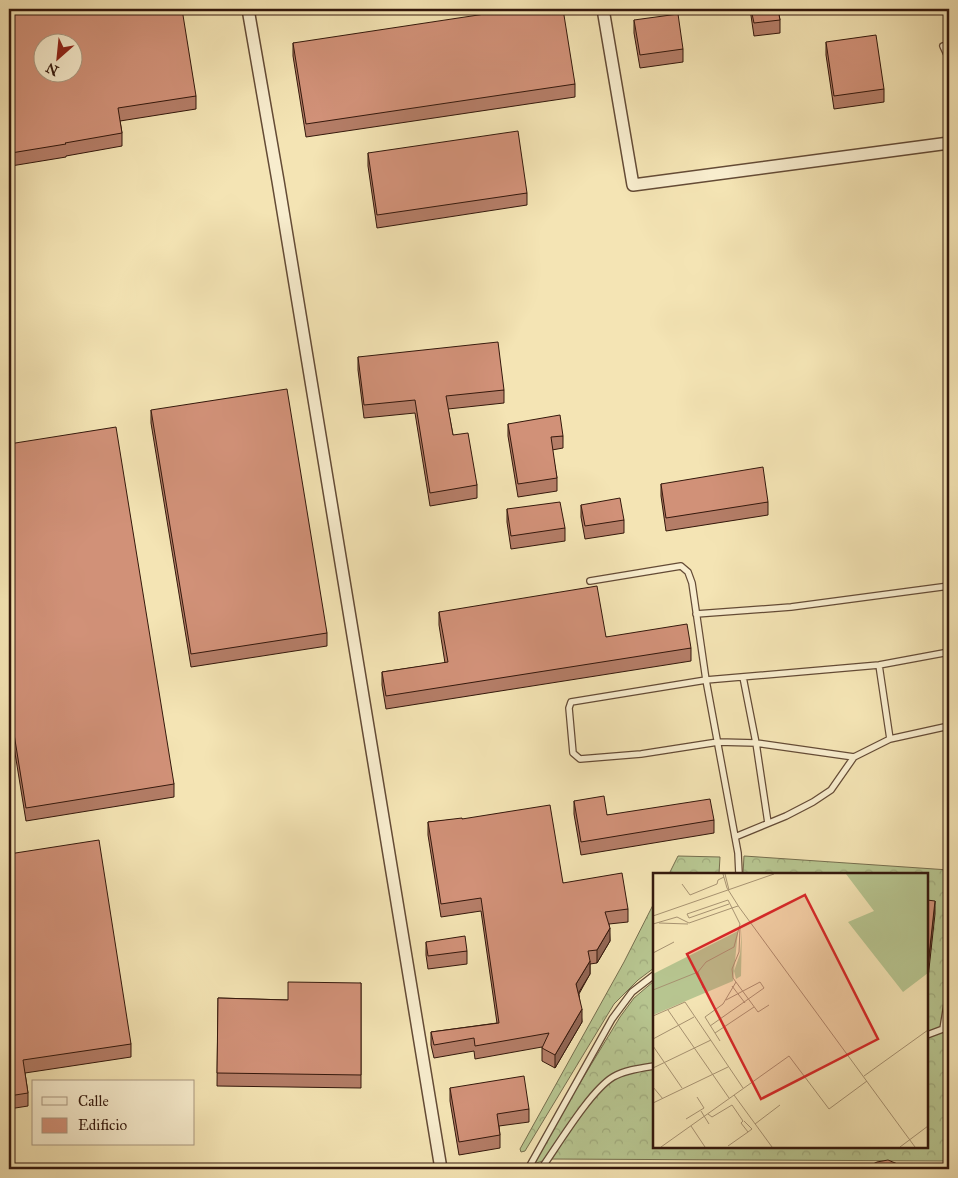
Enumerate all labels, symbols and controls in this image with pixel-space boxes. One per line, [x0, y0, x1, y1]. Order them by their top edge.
north arrow [32, 32, 82, 82]
text: N [43, 59, 61, 79]
inset map [653, 873, 928, 1148]
legend [32, 1080, 195, 1146]
text: Calle [78, 1092, 109, 1110]
text: Edificio [78, 1116, 127, 1134]

